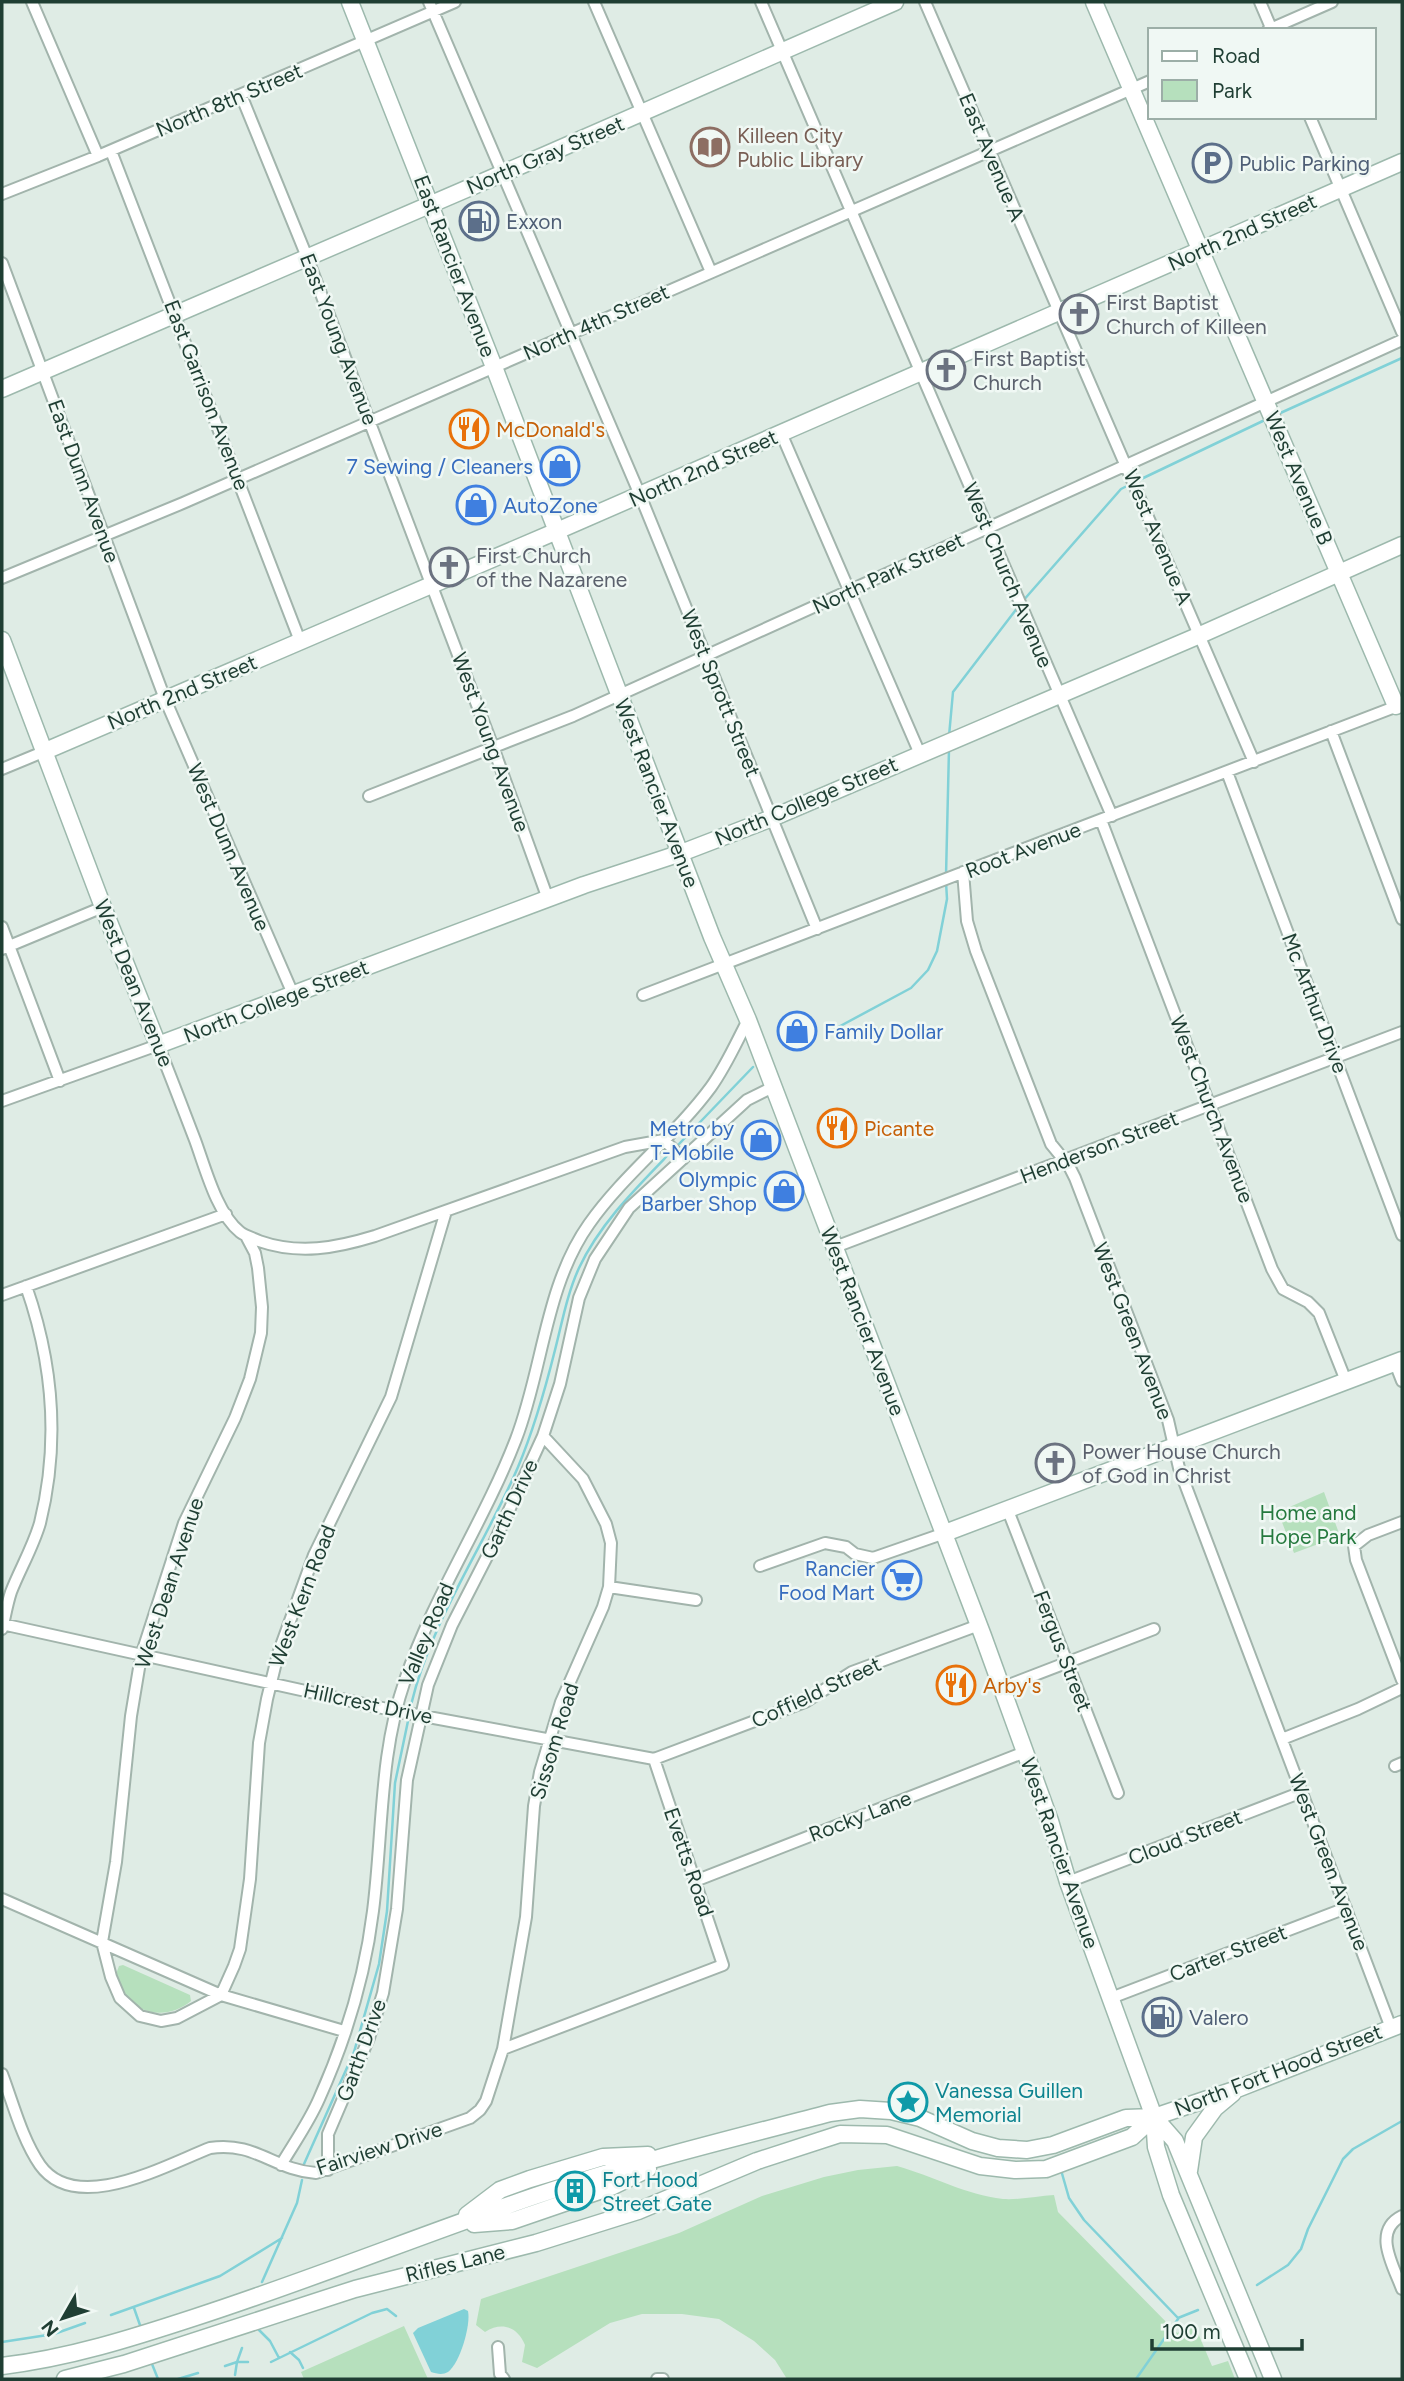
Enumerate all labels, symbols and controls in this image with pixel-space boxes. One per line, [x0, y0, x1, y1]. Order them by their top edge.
legend [1148, 28, 1376, 119]
text: Road [1212, 43, 1260, 68]
street label: North 8th Street [152, 58, 306, 142]
text: Park [1212, 78, 1253, 103]
street label: East Avenue A [954, 89, 1030, 225]
street label: North Gray Street [462, 110, 628, 200]
place label: Killeen City Public Library [737, 123, 863, 172]
library icon: Killeen City Public Library [689, 126, 731, 168]
parking icon: Public Parking [1191, 142, 1233, 184]
place label: Public Parking [1239, 151, 1370, 176]
street label: East Rancier Avenue [409, 172, 501, 360]
street label: North 2nd Street [1164, 188, 1320, 276]
fuel station icon: Exxon [458, 200, 500, 242]
place label: Exxon [506, 209, 562, 234]
street label: East Young Avenue [295, 250, 383, 428]
street label: North 4th Street [519, 279, 673, 365]
place label: First Baptist Church of Killeen [1106, 290, 1267, 339]
church icon: First Baptist Church of Killeen [1058, 293, 1100, 335]
street label: East Garrison Avenue [159, 296, 255, 494]
place label: First Baptist Church [973, 346, 1086, 395]
church icon: First Baptist Church [925, 349, 967, 391]
street label: East Dunn Avenue [43, 396, 125, 566]
street label: West Avenue B [1260, 407, 1338, 549]
restaurant icon: McDonald's [448, 408, 490, 450]
place label: McDonald's [496, 417, 605, 442]
street label: North 2nd Street [625, 424, 781, 512]
shop icon: 7 Sewing / Cleaners [539, 445, 581, 487]
place label: 7 Sewing / Cleaners [347, 454, 533, 479]
street label: West Avenue A [1118, 466, 1198, 608]
street label: West Church Avenue [958, 479, 1058, 671]
shop icon: AutoZone [455, 484, 497, 526]
place label: AutoZone [503, 493, 598, 518]
street label: North Park Street [808, 527, 968, 619]
place label: First Church of the Nazarene [476, 543, 627, 592]
church icon: First Church of the Nazarene [428, 546, 470, 588]
street label: West Sprott Street [676, 606, 766, 780]
street label: North 2nd Street [103, 649, 261, 735]
street label: West Young Avenue [447, 649, 535, 835]
street label: West Rancier Avenue [609, 695, 705, 891]
street label: North College Street [711, 751, 901, 851]
street label: West Dunn Avenue [182, 760, 276, 934]
street label: Root Avenue [962, 817, 1084, 883]
street label: West Dean Avenue [89, 896, 179, 1070]
street label: Mc Arthur Drive [1277, 930, 1353, 1076]
street label: North College Street [180, 954, 372, 1048]
shop icon: Family Dollar [776, 1010, 818, 1052]
street label: West Church Avenue [1165, 1012, 1259, 1206]
place label: Family Dollar [824, 1019, 943, 1044]
street label: Henderson Street [1016, 1105, 1182, 1189]
restaurant icon: Picante [816, 1107, 858, 1149]
place label: Metro by T-Mobile [649, 1116, 734, 1165]
place label: Picante [864, 1116, 934, 1141]
shop icon: Metro by T-Mobile [740, 1119, 782, 1161]
place label: Olympic Barber Shop [641, 1167, 757, 1216]
shop icon: Olympic Barber Shop [763, 1170, 805, 1212]
street label: West Rancier Avenue [815, 1223, 911, 1419]
street label: West Green Avenue [1088, 1239, 1178, 1423]
place label: Power House Church of God in Christ [1082, 1439, 1281, 1488]
church icon: Power House Church of God in Christ [1034, 1442, 1076, 1484]
street label: Garth Drive [475, 1455, 543, 1563]
street label: West Dean Avenue [130, 1494, 208, 1672]
park label: Home and Hope Park [1259, 1500, 1357, 1549]
street label: West Kern Road [263, 1521, 341, 1671]
place label: Rancier Food Mart [778, 1556, 875, 1605]
supermarket icon: Rancier Food Mart [881, 1559, 923, 1601]
street label: Valley Road [393, 1579, 459, 1689]
street label: Fergus Street [1028, 1587, 1098, 1715]
street label: Coffield Street [747, 1651, 885, 1733]
restaurant icon: Arby's [935, 1664, 977, 1706]
place label: Arby's [983, 1673, 1041, 1698]
street label: Hillcrest Drive [301, 1677, 435, 1729]
street label: Sissom Road [524, 1680, 584, 1802]
street label: West Rancier Avenue [1016, 1754, 1104, 1952]
street label: West Green Avenue [1284, 1770, 1374, 1954]
street label: Rocky Lane [805, 1785, 915, 1847]
street label: Evetts Road [659, 1804, 719, 1920]
street label: Cloud Street [1125, 1804, 1246, 1870]
street label: Carter Street [1166, 1919, 1290, 1987]
street label: Garth Drive [331, 1995, 391, 2105]
fuel station icon: Valero [1141, 1996, 1183, 2038]
place label: Valero [1189, 2005, 1249, 2030]
street label: North Fort Hood Street [1171, 2019, 1385, 2121]
place label: Vanessa Guillen Memorial [935, 2078, 1083, 2127]
place icon: Vanessa Guillen Memorial [887, 2081, 929, 2123]
street label: Fairview Drive [313, 2116, 445, 2180]
place label: Fort Hood Street Gate [602, 2167, 712, 2216]
building icon: Fort Hood Street Gate [554, 2170, 596, 2212]
street label: Rifles Lane [403, 2239, 507, 2287]
north arrow [28, 2283, 98, 2353]
scale bar [1152, 2308, 1302, 2352]
text: N [37, 2315, 64, 2341]
text: 100 m [1162, 2319, 1221, 2344]

